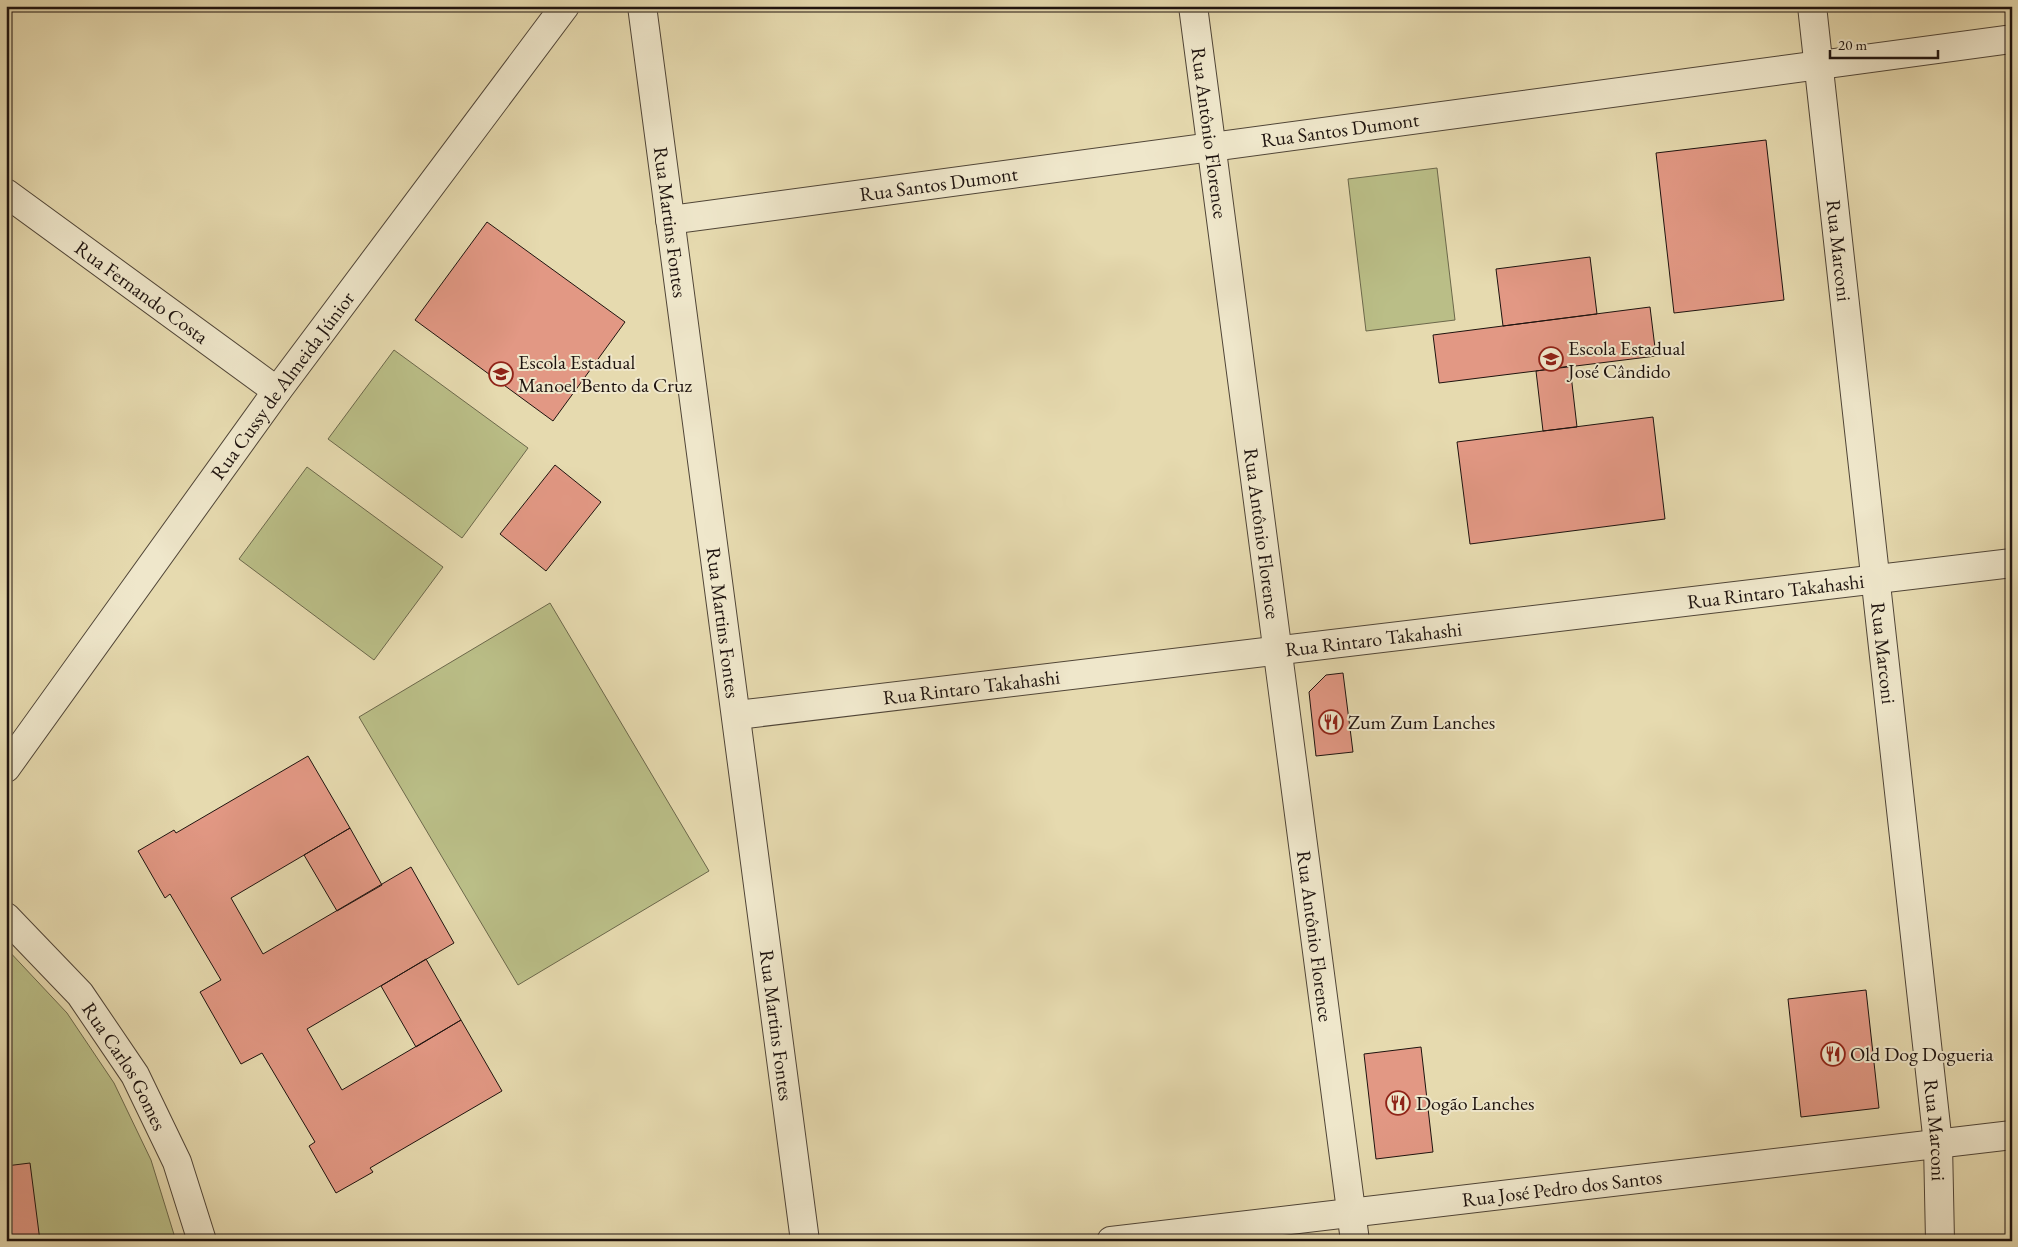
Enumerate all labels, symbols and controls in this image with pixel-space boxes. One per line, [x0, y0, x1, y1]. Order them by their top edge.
scale bar [1830, 28, 1938, 60]
text: 20 m [1838, 35, 1867, 54]
street label: Rua Antônio Florence [1186, 46, 1234, 220]
street label: Rua Santos Dumont [1259, 106, 1421, 153]
street label: Rua Martins Fontes [648, 145, 693, 299]
street label: Rua Santos Dumont [858, 160, 1020, 207]
street label: Rua Marconi [1821, 198, 1858, 303]
street label: Rua Fernando Costa [70, 235, 213, 349]
street label: Rua Cussy de Almeida Júnior [205, 286, 360, 485]
place label: Escola Estadual José Cândido [1566, 335, 1685, 384]
school or university icon: Escola Estadual José Cândido [1538, 346, 1564, 372]
place label: Escola Estadual Manoel Bento da Cruz [518, 349, 692, 398]
school or university icon: Escola Estadual Manoel Bento da Cruz [488, 361, 514, 387]
street label: Rua Antônio Florence [1238, 446, 1286, 621]
street label: Rua Martins Fontes [701, 546, 746, 700]
street label: Rua Rintaro Takahashi [1686, 568, 1866, 615]
street label: Rua Marconi [1865, 601, 1902, 705]
street label: Rua Rintaro Takahashi [1284, 616, 1464, 663]
street label: Rua Rintaro Takahashi [881, 664, 1061, 711]
restaurant icon: Zum Zum Lanches [1318, 709, 1344, 735]
place label: Zum Zum Lanches [1348, 709, 1495, 735]
street label: Rua Antônio Florence [1291, 849, 1339, 1023]
street label: Rua Martins Fontes [754, 948, 799, 1102]
street label: Rua Carlos Gomes [76, 997, 173, 1135]
restaurant icon: Old Dog Dogueria [1820, 1041, 1846, 1067]
place label: Old Dog Dogueria [1850, 1041, 1993, 1067]
street label: Rua Marconi [1918, 1078, 1952, 1182]
restaurant icon: Dogão Lanches [1385, 1090, 1411, 1116]
place label: Dogão Lanches [1416, 1090, 1534, 1116]
street label: Rua José Pedro dos Santos [1460, 1163, 1663, 1213]

